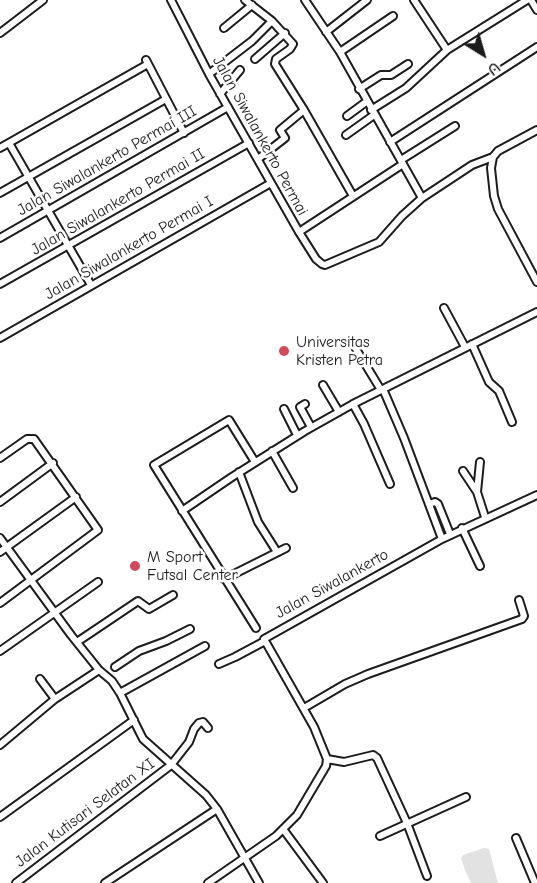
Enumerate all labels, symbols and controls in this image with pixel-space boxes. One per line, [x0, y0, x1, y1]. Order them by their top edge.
north arrow [453, 24, 513, 84]
street label: Jalan Siwalankerto Permai [208, 53, 312, 219]
text: U [484, 58, 504, 79]
street label: Jalan Siwalankerto Permai III [14, 102, 200, 220]
street label: Jalan Siwalankerto Permai II [28, 144, 208, 260]
street label: Jalan Siwalankerto Permai I [41, 192, 217, 304]
place label: Universitas Kristen Petra [296, 332, 383, 370]
marker: Universitas Kristen Petra [277, 344, 291, 358]
street label: Jalan Siwalankerto [272, 545, 392, 623]
place label: M Sport Futsal Center [147, 547, 238, 585]
marker: M Sport Futsal Center [128, 559, 142, 573]
street label: Jalan Kutisari Selatan XI [12, 754, 158, 872]

